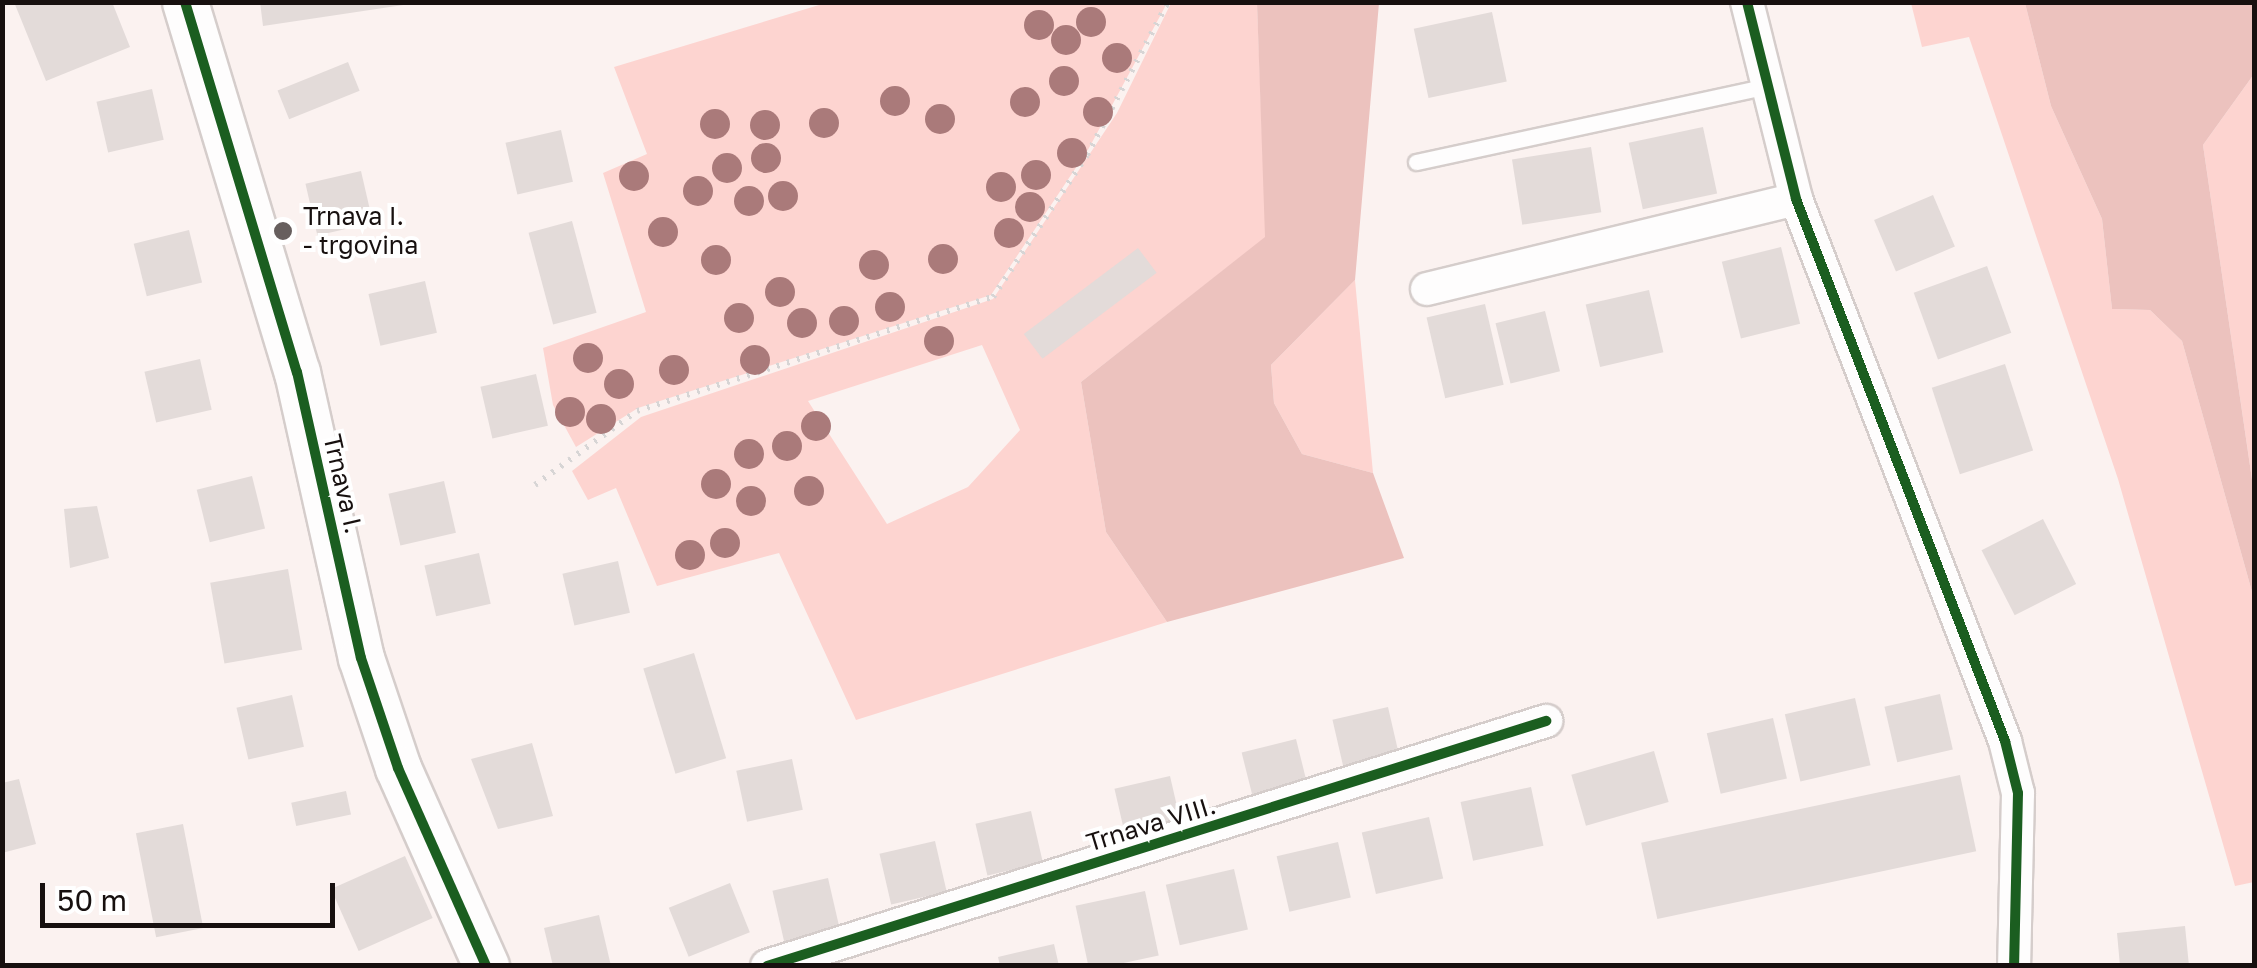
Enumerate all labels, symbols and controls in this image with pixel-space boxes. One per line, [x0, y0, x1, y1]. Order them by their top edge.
place label: Trnava I. - trgovina [303, 202, 418, 261]
marker: Trnava I. - trgovina [272, 220, 294, 242]
street label: Trnava I. [317, 431, 369, 537]
street label: Trnava VIII. [1083, 790, 1219, 858]
scale bar [45, 863, 340, 925]
text: 50 m [57, 882, 127, 918]

